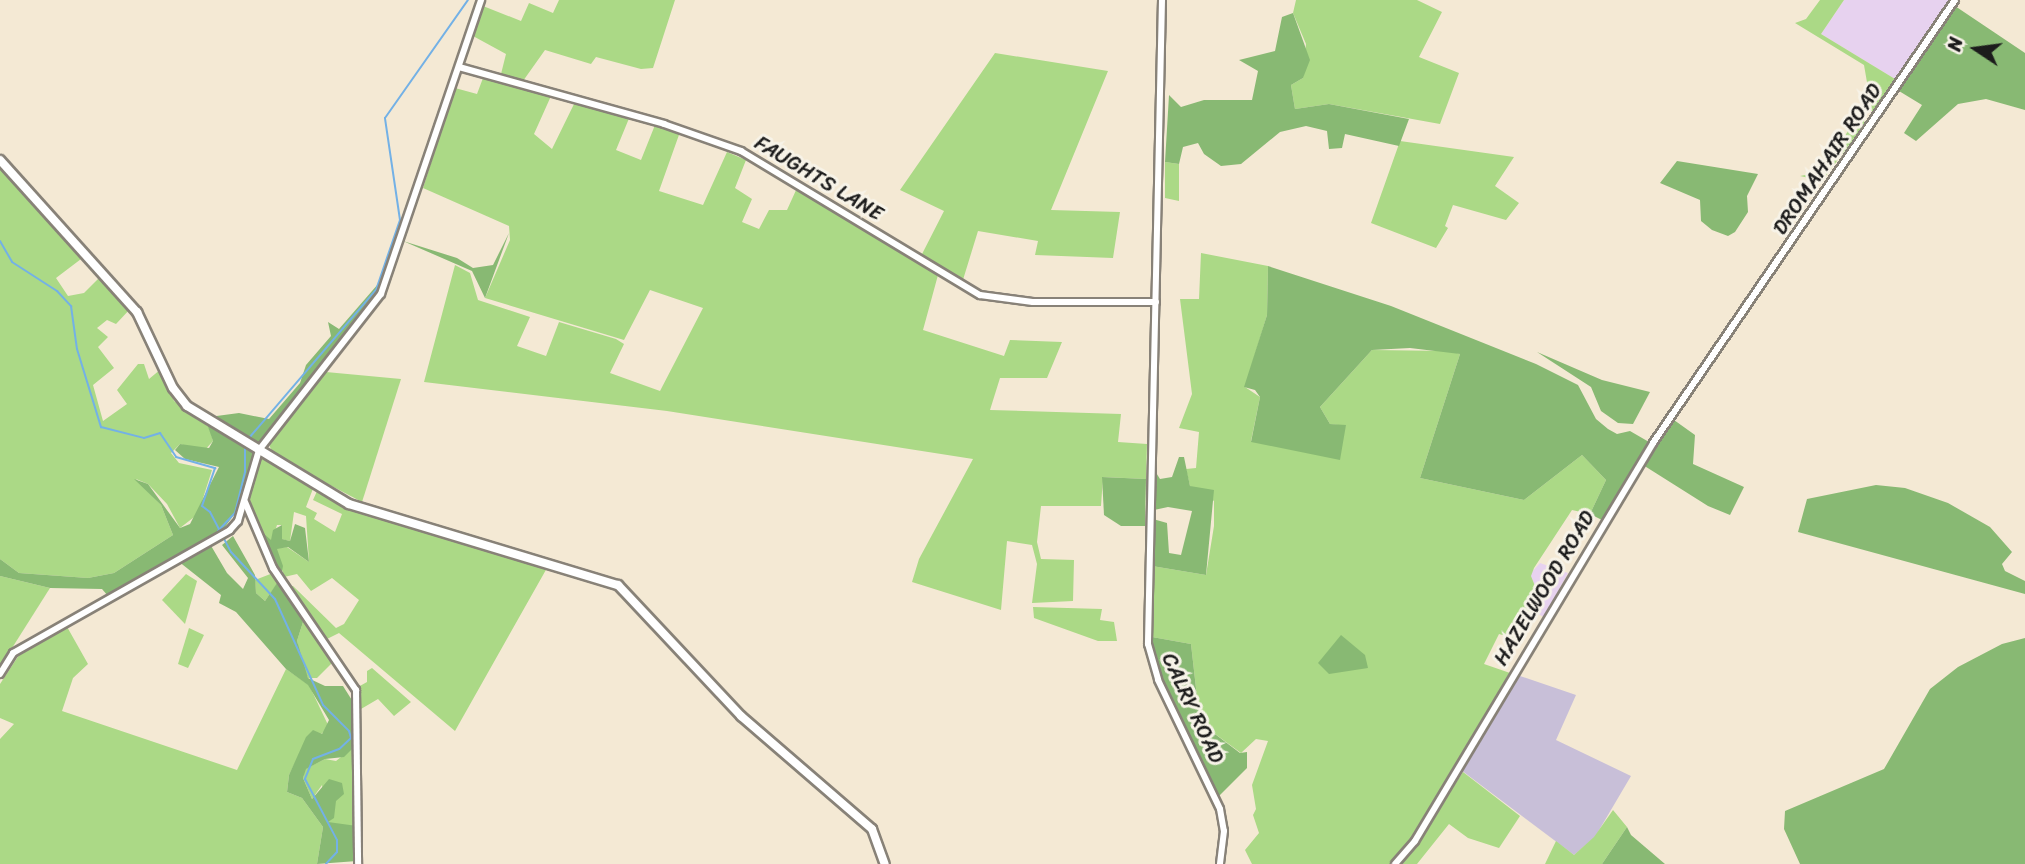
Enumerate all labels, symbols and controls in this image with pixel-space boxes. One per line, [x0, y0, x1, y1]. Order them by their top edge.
north arrow [1941, 14, 2011, 84]
text: N [1937, 34, 1973, 54]
street label: DROMAHAIR ROAD [1767, 79, 1887, 239]
street label: FAUGHTS LANE [750, 130, 888, 226]
street label: HAZELWOOD ROAD [1488, 506, 1600, 670]
street label: CALRY ROAD [1156, 649, 1230, 767]

